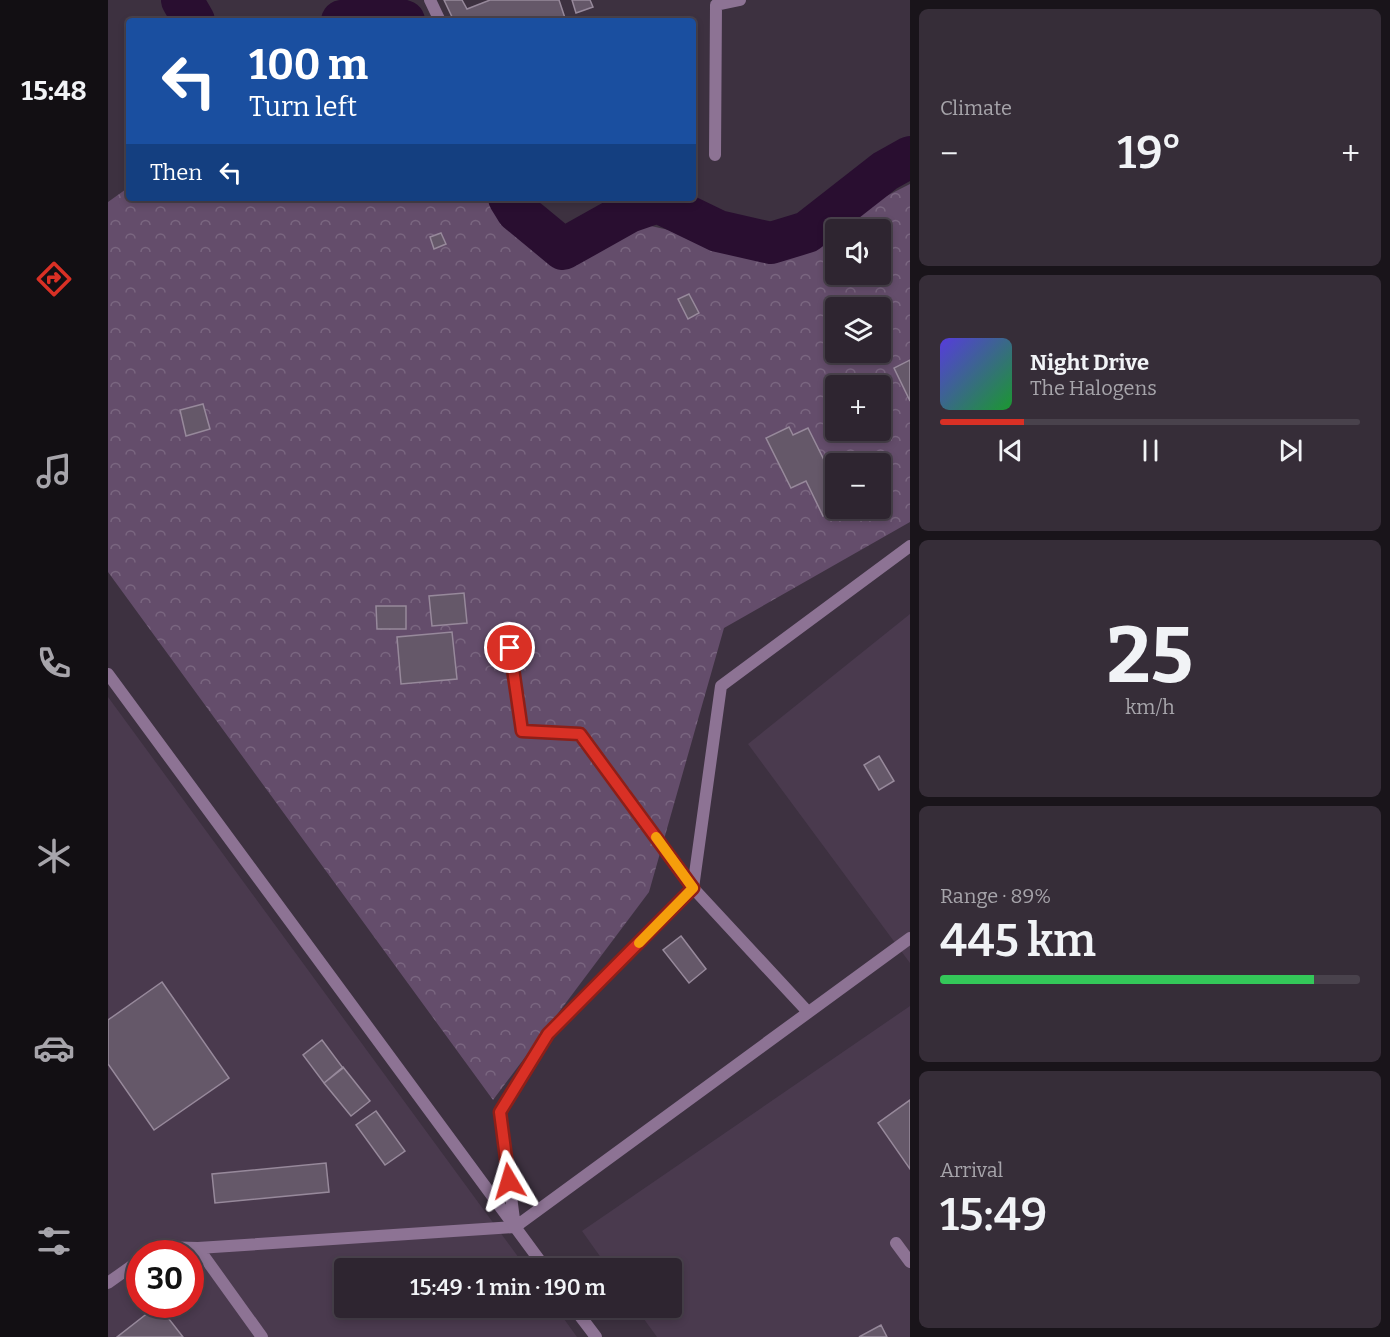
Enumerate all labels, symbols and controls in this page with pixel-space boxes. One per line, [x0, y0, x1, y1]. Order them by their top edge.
text: 100 m [249, 40, 368, 90]
icon: left [150, 42, 228, 120]
text: 15:48 [21, 75, 87, 107]
text: Turn left [249, 91, 357, 123]
text: Climate [940, 96, 1012, 120]
text: 19° [1117, 126, 1182, 180]
text: − [940, 134, 958, 174]
text: + [1341, 134, 1360, 174]
icon: left [214, 156, 247, 189]
text: Then [150, 159, 202, 186]
map controls [825, 219, 891, 519]
button: sound [825, 219, 891, 285]
icon: directions [33, 258, 75, 300]
button: layers [825, 297, 891, 363]
text: Night Drive [1030, 349, 1149, 376]
button: + [825, 375, 891, 441]
text: The Halogens [1030, 376, 1157, 400]
icon: previous [994, 434, 1027, 467]
icon: pause [1134, 434, 1167, 467]
icon: next [1274, 434, 1307, 467]
icon: music [33, 450, 75, 492]
button: − [825, 453, 891, 519]
text: 25 [1107, 609, 1193, 703]
pin [484, 622, 535, 673]
icon: arrive [493, 631, 526, 664]
icon: phone [33, 642, 75, 684]
text: km/h [1125, 695, 1175, 719]
icon: climate [33, 835, 75, 877]
text: Range · 89% [940, 884, 1051, 908]
text: 445 km [940, 914, 1096, 968]
icon: car [33, 1027, 75, 1069]
position arrow [477, 1149, 541, 1213]
text: Arrival [940, 1158, 1003, 1182]
text: 15:49 [940, 1188, 1047, 1242]
icon: filters [33, 1220, 75, 1262]
speed limit sign: 30 [126, 1240, 204, 1318]
text: 15:49 · 1 min · 190 m [410, 1274, 606, 1301]

